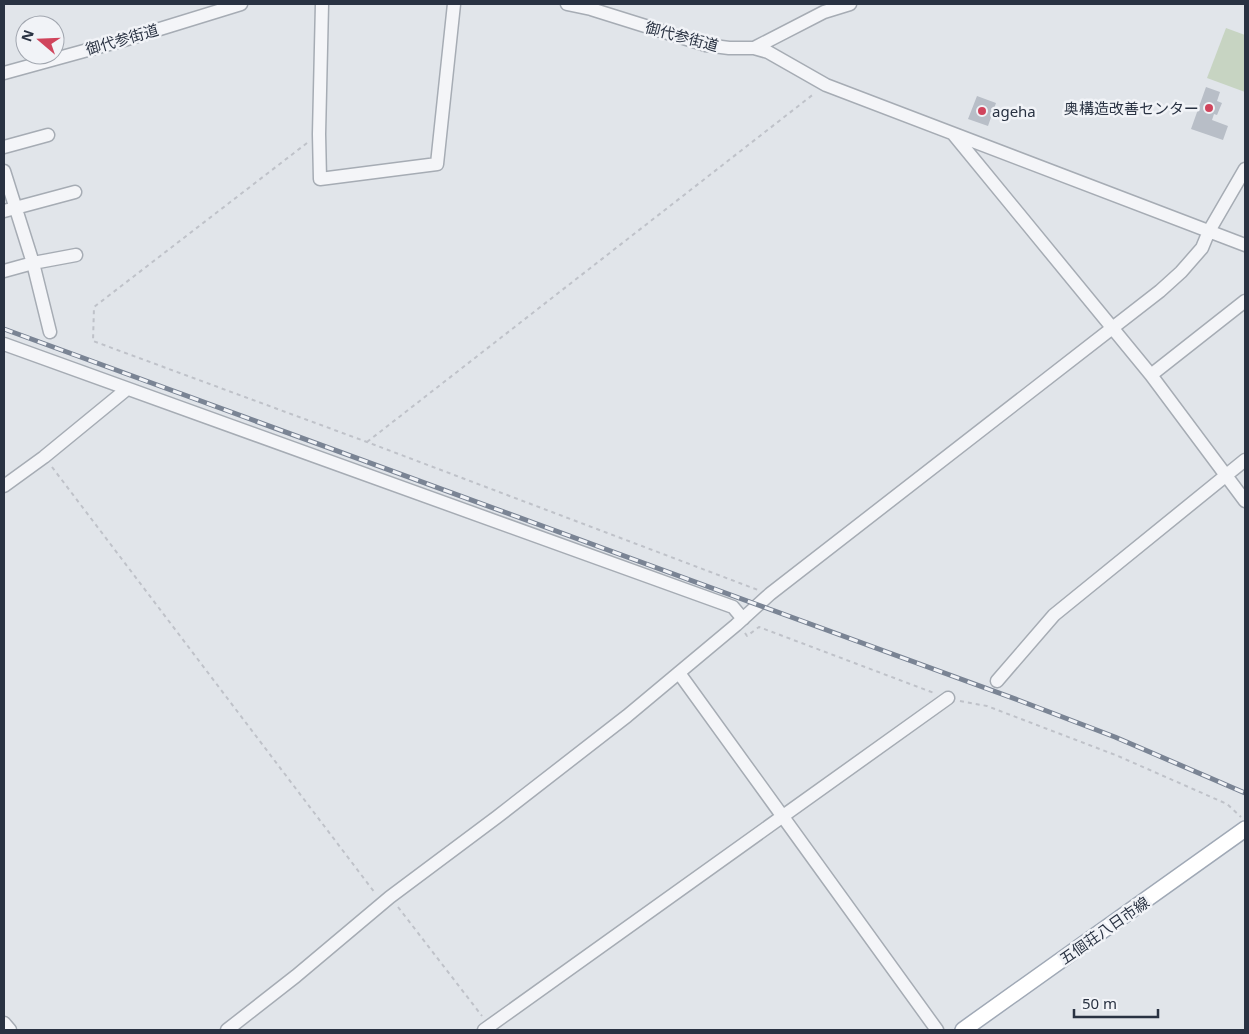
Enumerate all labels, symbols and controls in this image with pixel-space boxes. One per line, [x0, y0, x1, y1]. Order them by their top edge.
north arrow [15, 15, 65, 65]
street label: 御代参街道 [643, 17, 721, 55]
street label: 御代参街道 [83, 19, 161, 59]
text: N [16, 27, 38, 44]
place label: 奥構造改善センター [1064, 98, 1199, 118]
place label: ageha [992, 101, 1036, 121]
marker: 奥構造改善センター [1203, 102, 1215, 114]
marker: ageha [976, 105, 988, 117]
street label: 五個荘八日市線 [1055, 892, 1153, 968]
scale bar [1074, 986, 1158, 1018]
text: 50 m [1082, 993, 1117, 1013]

